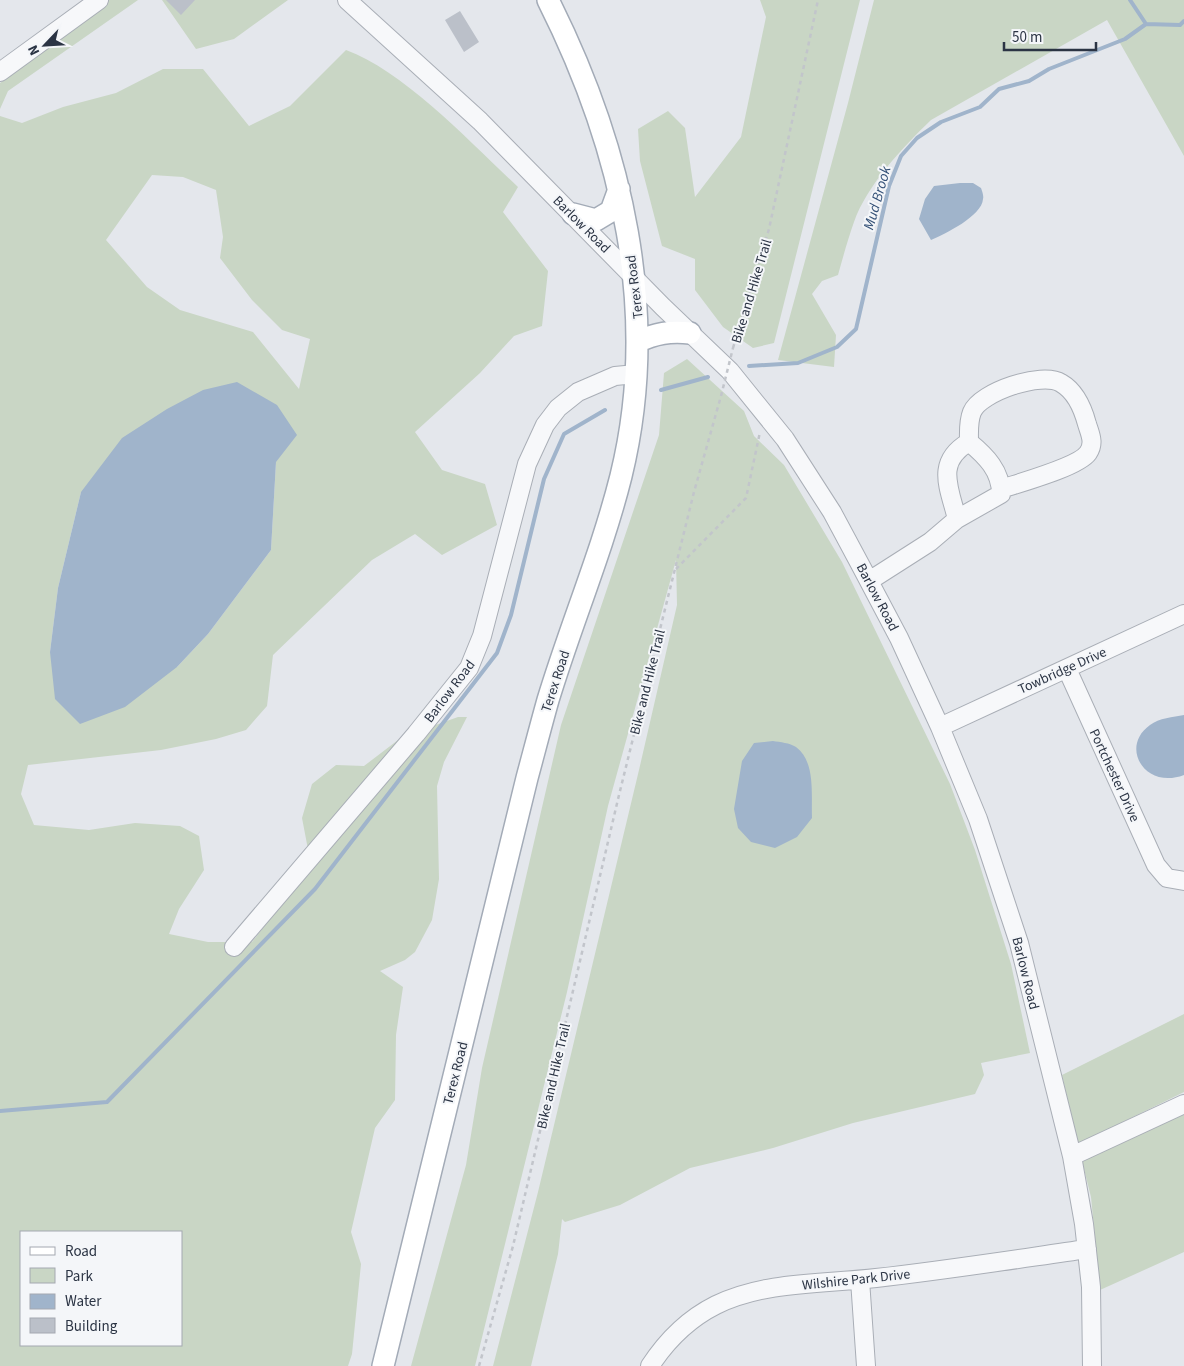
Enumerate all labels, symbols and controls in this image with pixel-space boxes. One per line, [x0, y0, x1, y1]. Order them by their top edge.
north arrow [20, 20, 70, 70]
scale bar [1004, 20, 1096, 52]
text: 50 m [1012, 27, 1042, 48]
text: N [23, 42, 45, 59]
water label: Mud Brook [858, 163, 897, 233]
street label: Barlow Road [548, 191, 615, 258]
street label: Bike and Hike Trail [727, 236, 777, 346]
street label: Terex Road [621, 254, 649, 320]
street label: Barlow Road [851, 560, 903, 635]
street label: Bike and Hike Trail [625, 627, 671, 737]
street label: Towbridge Drive [1015, 642, 1110, 699]
street label: Terex Road [537, 648, 575, 715]
street label: Barlow Road [419, 656, 480, 727]
street label: Portchester Drive [1084, 726, 1144, 825]
street label: Barlow Road [1006, 935, 1044, 1012]
street label: Bike and Hike Trail [532, 1021, 576, 1131]
street label: Terex Road [439, 1040, 473, 1107]
legend [20, 1231, 182, 1346]
text: Road [65, 1241, 97, 1262]
street label: Wilshire Park Drive [801, 1264, 911, 1296]
text: Park [65, 1266, 94, 1287]
text: Water [65, 1291, 102, 1312]
text: Building [65, 1316, 118, 1337]

